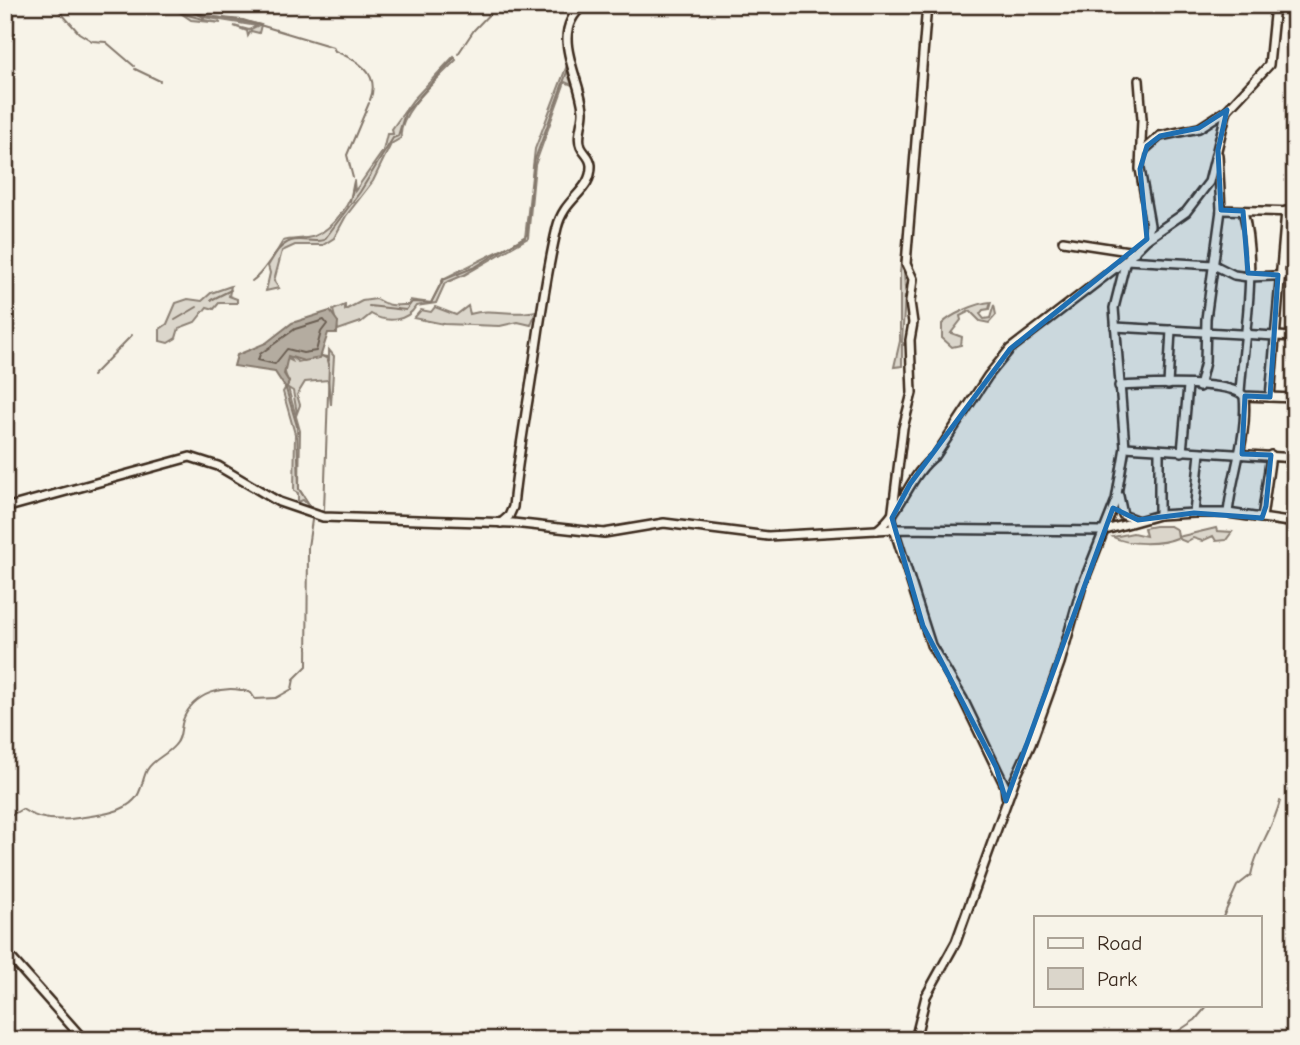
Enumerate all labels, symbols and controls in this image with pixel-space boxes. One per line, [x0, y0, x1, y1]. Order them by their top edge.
legend [1034, 916, 1262, 1006]
text: Road [1097, 931, 1142, 955]
text: Park [1097, 967, 1137, 991]

